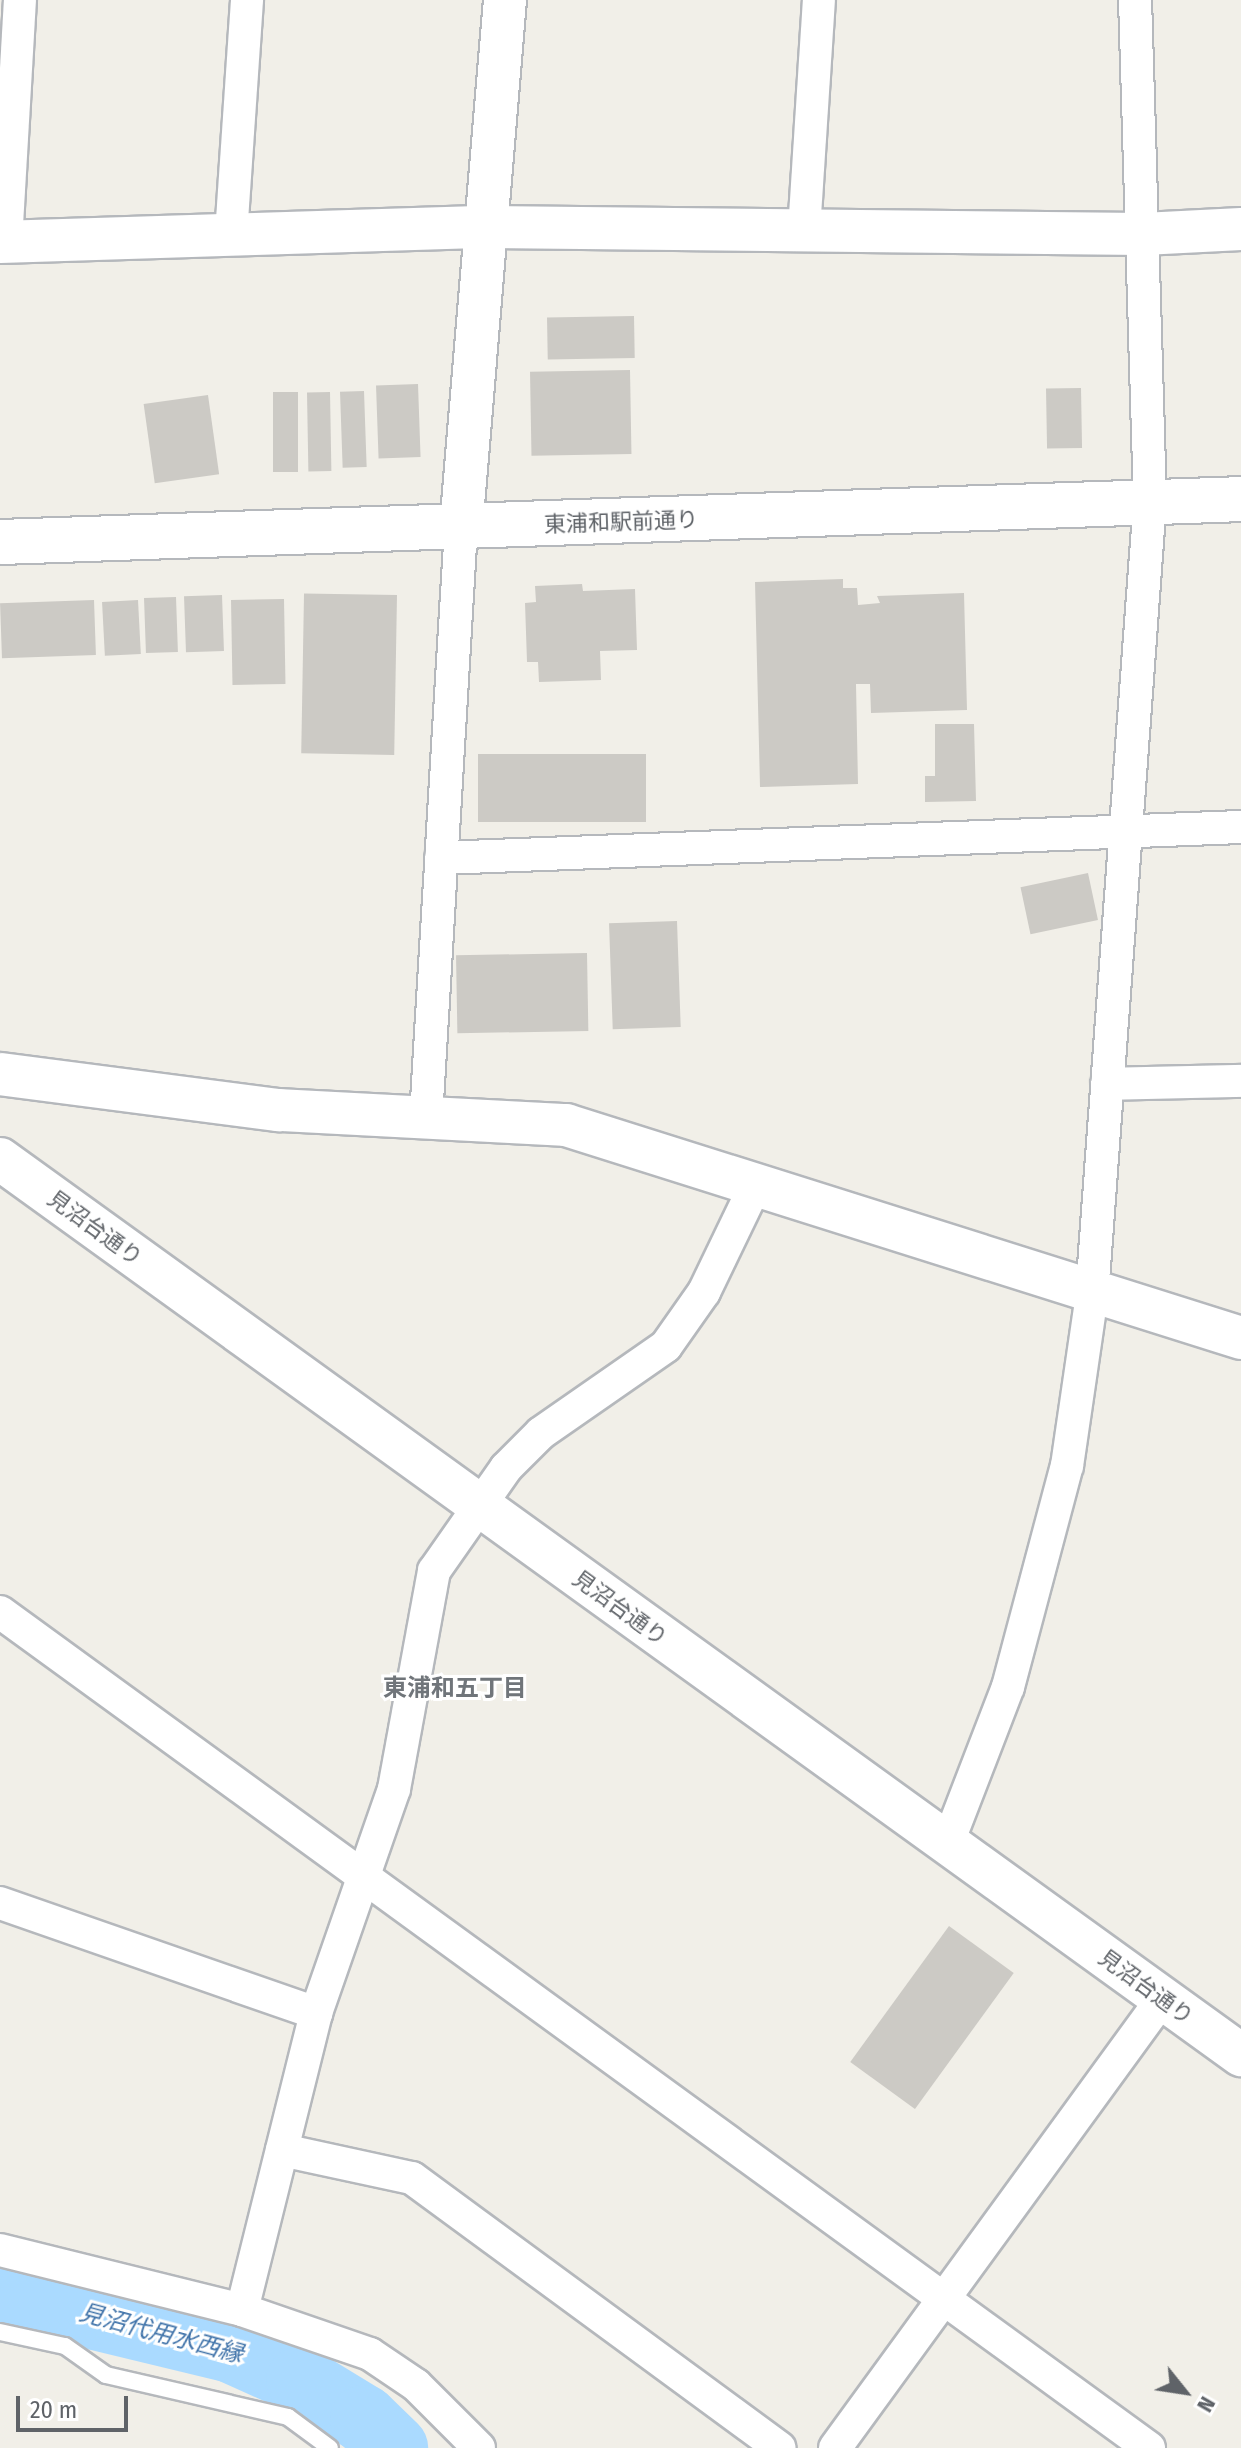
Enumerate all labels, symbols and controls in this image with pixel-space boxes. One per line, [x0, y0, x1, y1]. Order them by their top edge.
street label: 東浦和駅前通り [544, 506, 698, 538]
street label: 見沼台通り [43, 1185, 147, 1271]
street label: 見沼台通り [568, 1565, 672, 1651]
district label: 東浦和五丁目 [383, 1675, 527, 1703]
street label: 見沼台通り [1094, 1944, 1198, 2030]
water label: 見沼代用水西縁 [76, 2298, 246, 2370]
north arrow [1145, 2352, 1225, 2432]
scale bar [20, 2380, 132, 2430]
text: N [1191, 2392, 1221, 2417]
text: 20 m [30, 2396, 77, 2424]

